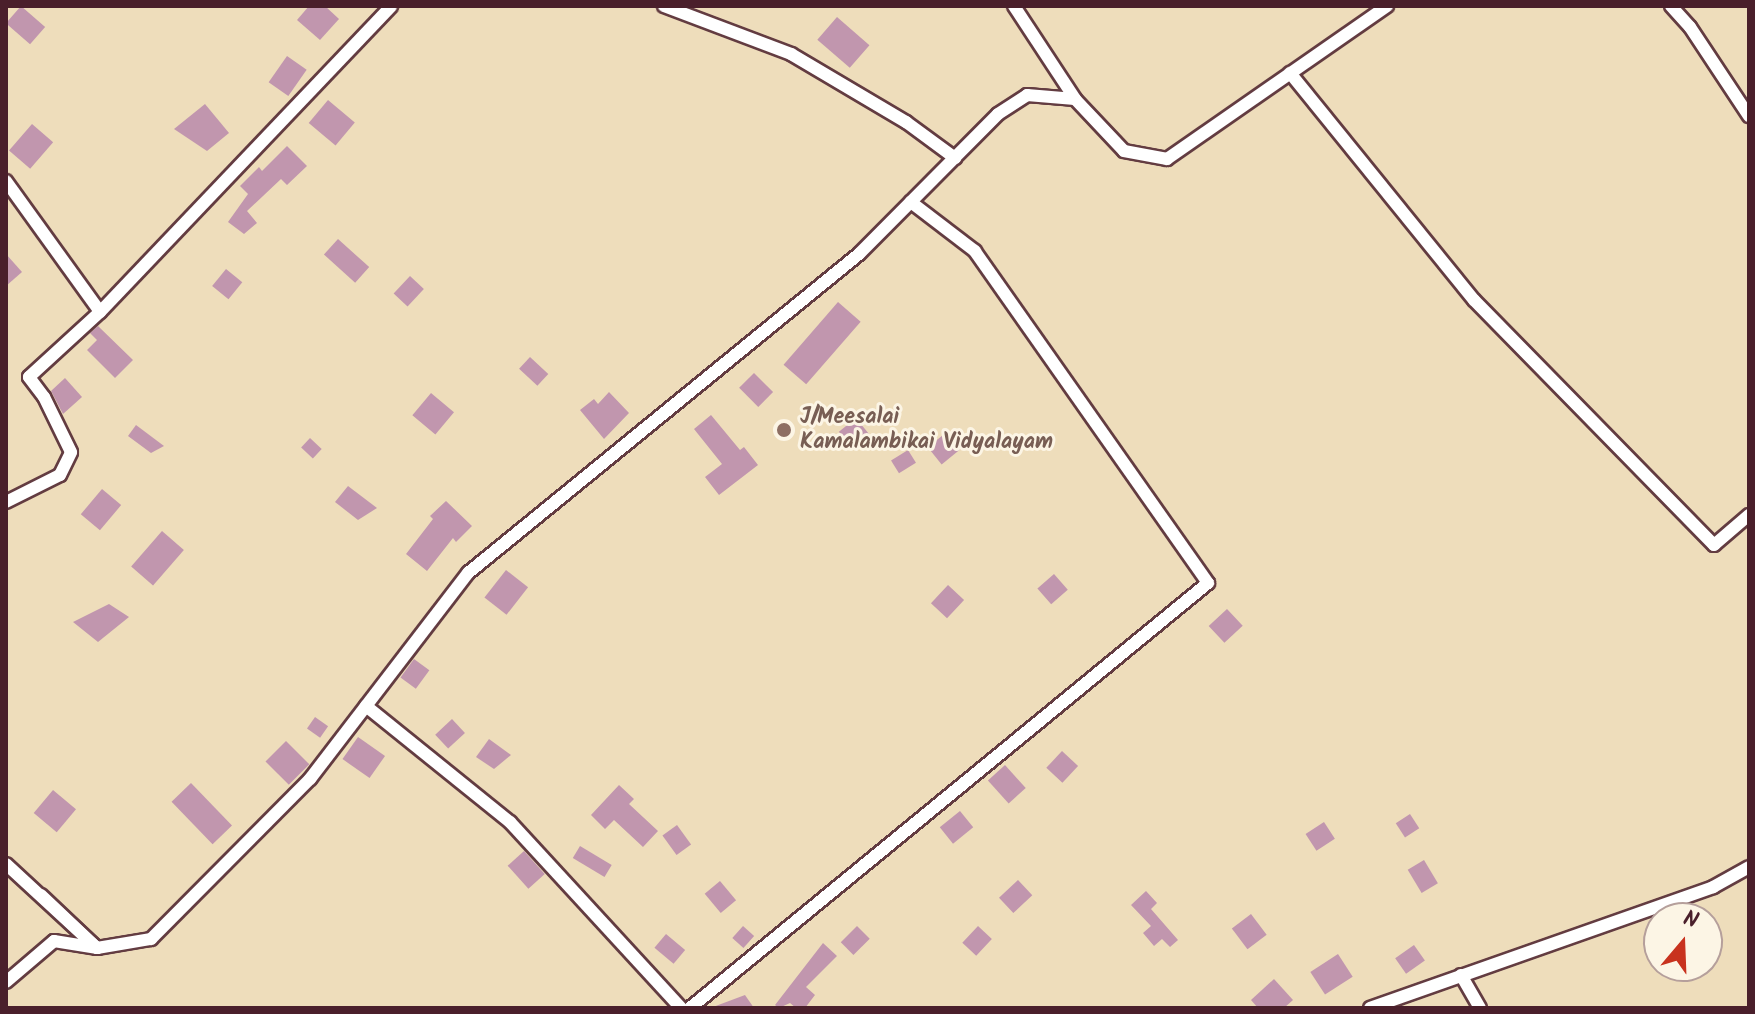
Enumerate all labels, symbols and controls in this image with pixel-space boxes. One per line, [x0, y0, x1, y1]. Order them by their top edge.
place label: J/Meesalai Kamalambikai Vidyalayam [800, 404, 1053, 456]
marker: J/Meesalai Kamalambikai Vidyalayam [775, 421, 793, 439]
north arrow [1643, 902, 1723, 982]
text: N [1678, 902, 1703, 940]

